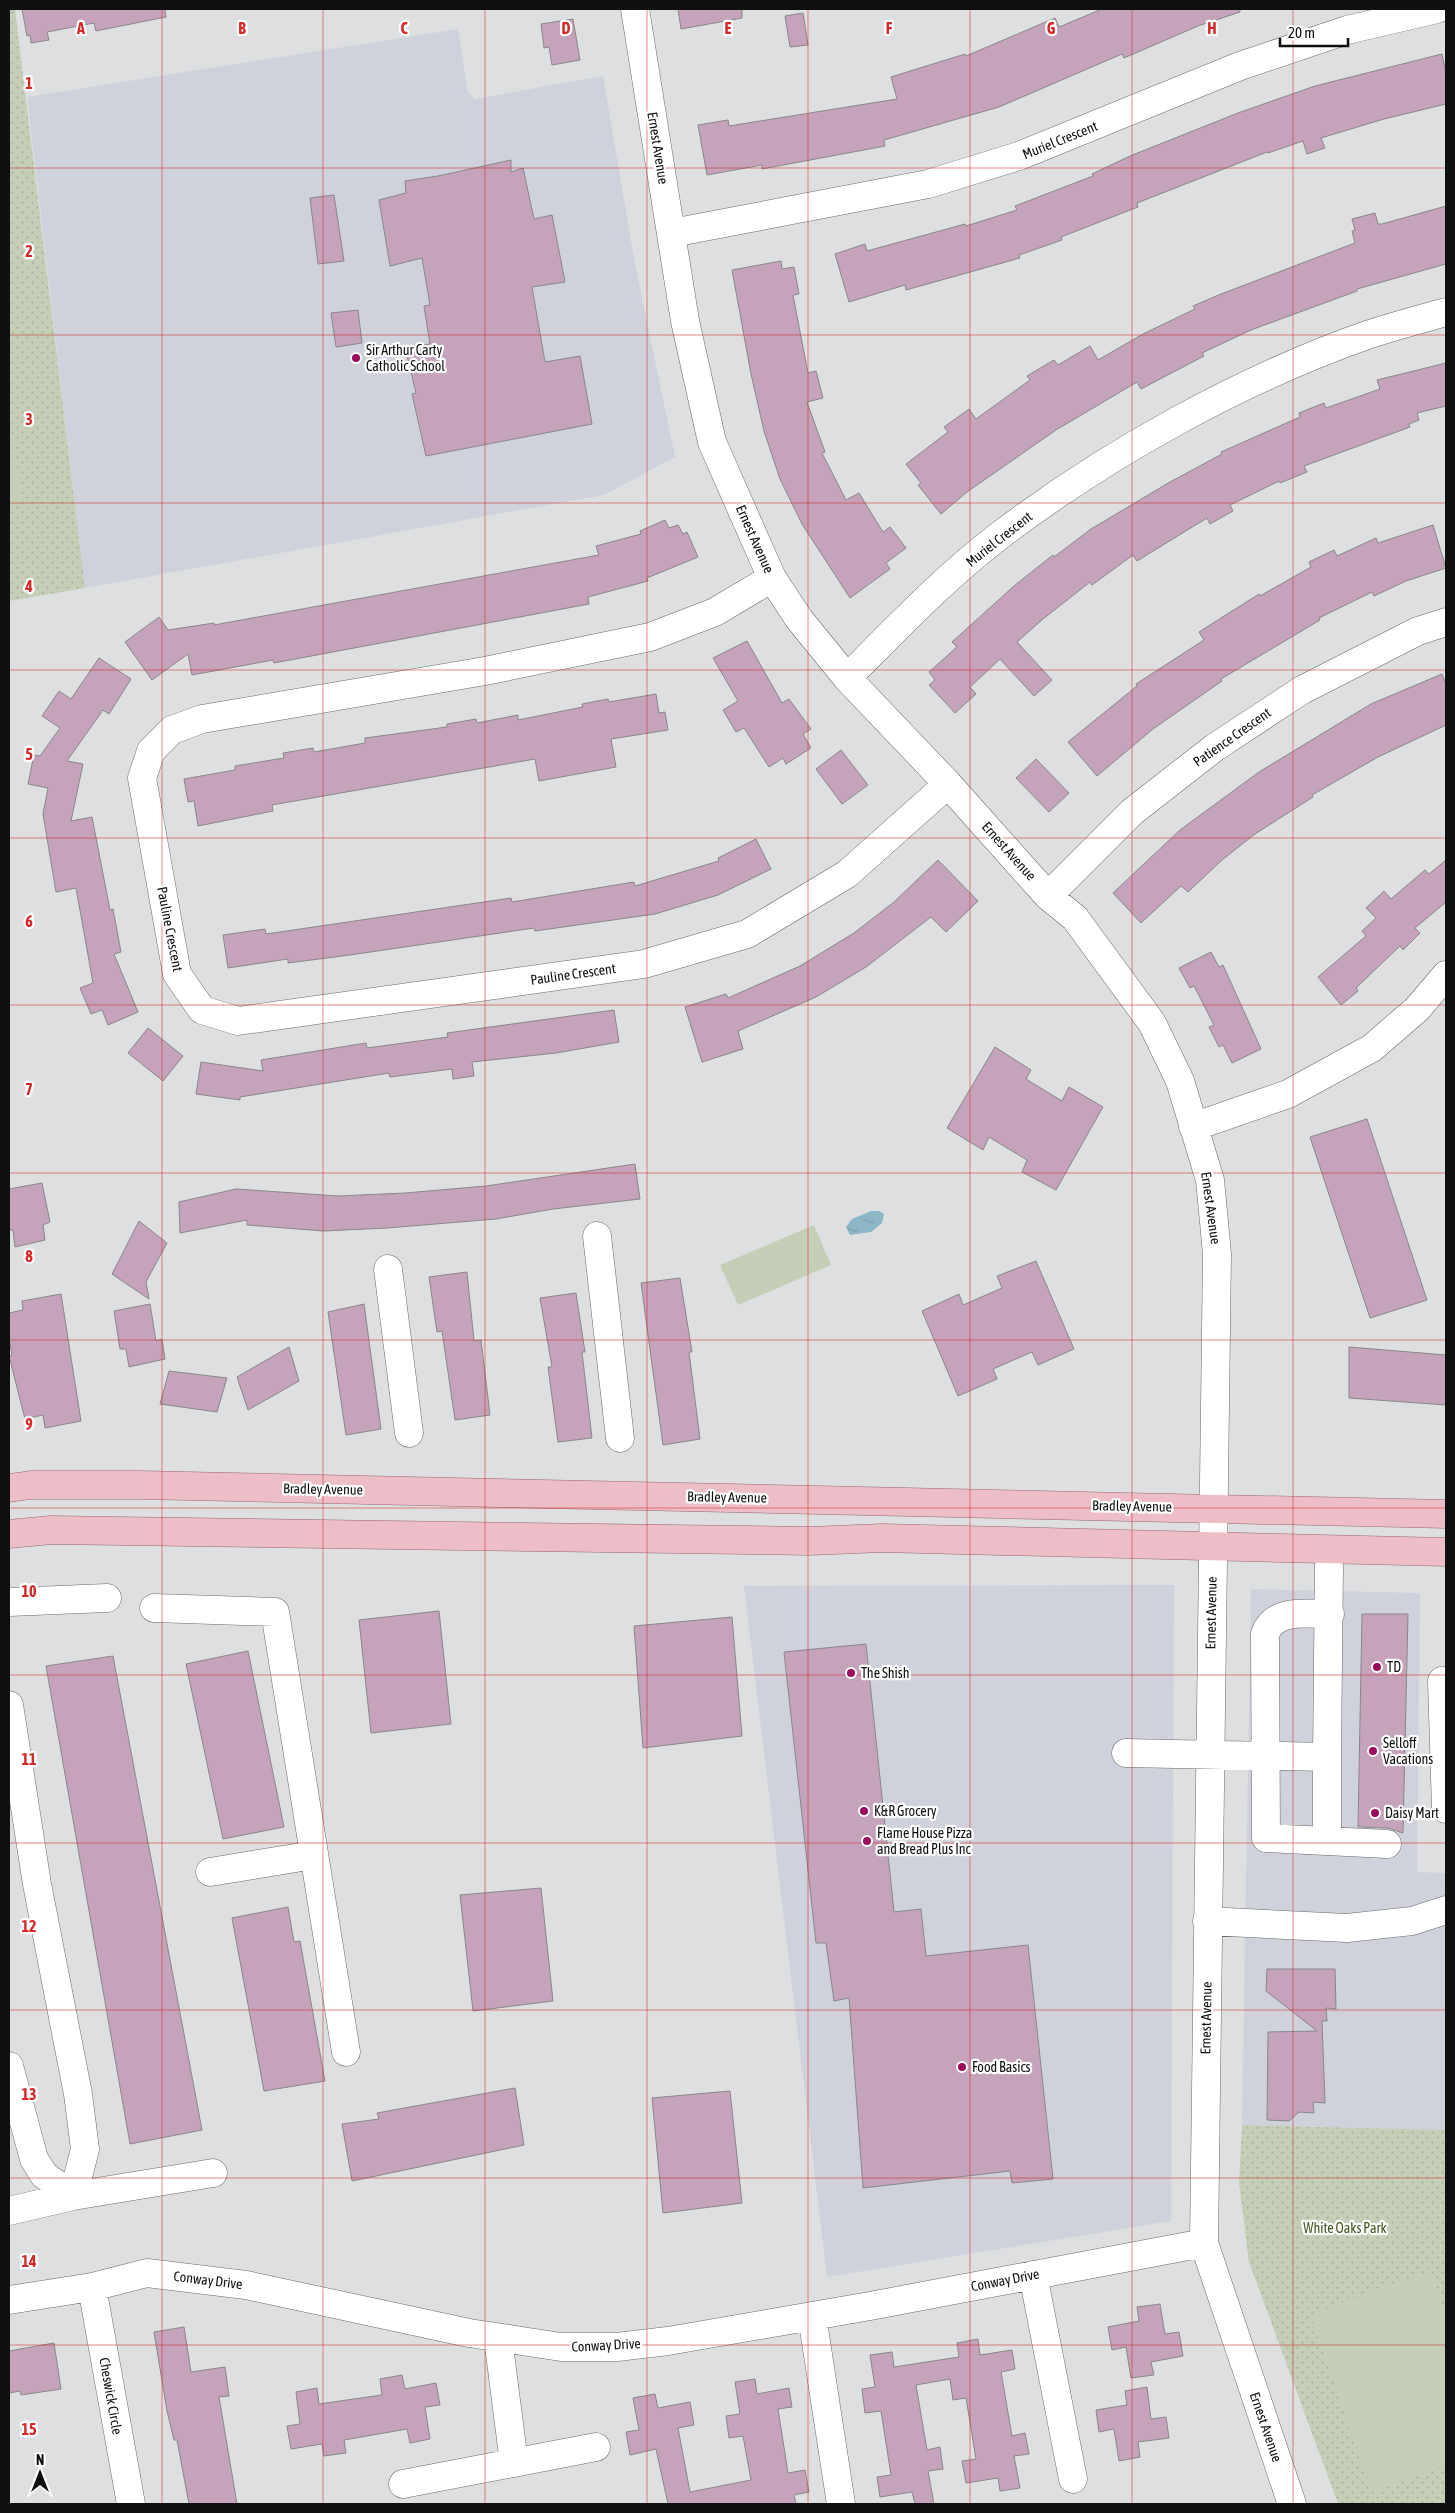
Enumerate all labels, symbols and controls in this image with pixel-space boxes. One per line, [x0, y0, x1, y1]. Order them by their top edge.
scale bar [1280, 15, 1348, 47]
text: A [76, 19, 85, 37]
text: B [238, 19, 246, 37]
text: C [400, 19, 408, 37]
text: D [562, 19, 571, 37]
text: E [725, 19, 732, 37]
text: F [886, 19, 893, 37]
text: G [1047, 19, 1056, 37]
text: H [1207, 19, 1217, 37]
text: 20 m [1288, 24, 1315, 41]
text: 1 [25, 74, 33, 92]
street label: Ernest Avenue [644, 111, 672, 185]
street label: Muriel Crescent [1020, 118, 1100, 162]
text: 2 [25, 242, 33, 260]
place label: Sir Arthur Carty Catholic School [366, 342, 445, 374]
marker: Sir Arthur Carty Catholic School [350, 352, 362, 364]
text: 3 [25, 410, 33, 428]
street label: Ernest Avenue [733, 502, 777, 576]
street label: Muriel Crescent [963, 508, 1035, 570]
text: 4 [24, 577, 33, 595]
street label: Patience Crescent [1190, 704, 1274, 770]
text: 5 [25, 745, 33, 763]
street label: Ernest Avenue [979, 819, 1039, 883]
street label: Pauline Crescent [154, 885, 186, 973]
text: 6 [25, 912, 33, 930]
street label: Pauline Crescent [529, 960, 617, 988]
text: 7 [25, 1080, 33, 1098]
street label: Ernest Avenue [1198, 1171, 1224, 1245]
text: 8 [25, 1247, 33, 1265]
text: 9 [25, 1415, 33, 1433]
street label: Bradley Avenue [283, 1480, 363, 1498]
street label: Bradley Avenue [687, 1488, 767, 1506]
street label: Bradley Avenue [1092, 1497, 1172, 1515]
street label: Ernest Avenue [1202, 1576, 1220, 1650]
text: 10 [21, 1582, 37, 1600]
place label: TD [1387, 1659, 1401, 1675]
marker: TD [1371, 1661, 1383, 1673]
place label: The Shish [861, 1665, 910, 1681]
marker: The Shish [845, 1667, 857, 1679]
place label: Selloff Vacations [1383, 1735, 1433, 1767]
marker: Selloff Vacations [1367, 1745, 1379, 1757]
text: 11 [21, 1750, 37, 1768]
place label: K&R Grocery [874, 1803, 937, 1819]
marker: K&R Grocery [858, 1805, 870, 1817]
place label: Daisy Mart [1385, 1805, 1439, 1821]
marker: Daisy Mart [1369, 1807, 1381, 1819]
place label: Flame House Pizza and Bread Plus Inc [877, 1825, 972, 1857]
marker: Flame House Pizza and Bread Plus Inc [861, 1835, 873, 1847]
text: 12 [21, 1917, 37, 1935]
street label: Ernest Avenue [1197, 1981, 1215, 2055]
place label: Food Basics [972, 2059, 1031, 2075]
marker: Food Basics [956, 2061, 968, 2073]
text: 13 [21, 2085, 37, 2103]
park label: White Oaks Park [1303, 2220, 1387, 2236]
text: 14 [21, 2252, 37, 2270]
street label: Conway Drive [969, 2266, 1041, 2294]
street label: Conway Drive [173, 2268, 243, 2292]
street label: Conway Drive [571, 2335, 641, 2355]
street label: Cheswick Circle [96, 2356, 126, 2436]
street label: Ernest Avenue [1247, 2390, 1285, 2464]
text: 15 [21, 2420, 37, 2438]
north arrow [15, 2448, 65, 2498]
text: N [36, 2452, 44, 2468]

